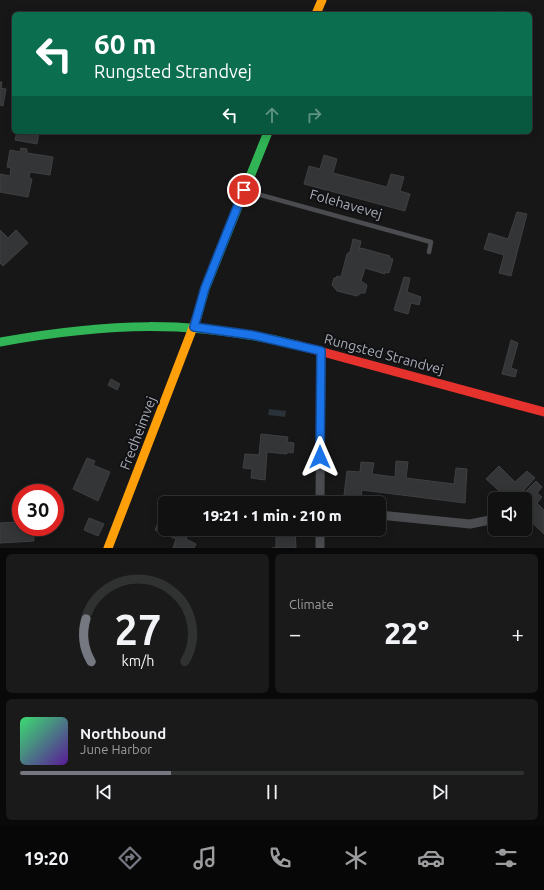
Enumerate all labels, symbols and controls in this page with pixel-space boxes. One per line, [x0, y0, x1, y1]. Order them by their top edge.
icon: left [28, 28, 80, 80]
text: 60 m [94, 28, 156, 59]
text: Rungsted Strandvej [94, 61, 252, 81]
icon: left [219, 104, 241, 126]
icon: ahead [261, 104, 283, 126]
icon: right [303, 104, 325, 126]
pin [227, 173, 261, 207]
icon: arrive [233, 179, 255, 201]
street label: Folehavevej [308, 186, 384, 222]
street label: Rungsted Strandvej [323, 330, 445, 378]
street label: Fredheimvej [117, 394, 159, 472]
position arrow [299, 436, 341, 478]
speed limit sign: 30 [12, 484, 64, 536]
map controls [488, 492, 532, 536]
button: sound [488, 492, 532, 536]
text: 19:21 · 1 min · 210 m [202, 507, 342, 524]
text: Climate [289, 597, 334, 611]
text: 27 [114, 605, 161, 652]
text: 22° [384, 616, 429, 650]
text: − [289, 621, 301, 646]
text: + [512, 621, 524, 646]
text: km/h [121, 652, 154, 668]
text: Northbound [80, 725, 166, 742]
text: June Harbor [80, 742, 152, 756]
icon: previous [93, 781, 115, 803]
icon: pause [261, 781, 283, 803]
icon: next [429, 781, 451, 803]
icon: directions [116, 844, 144, 872]
icon: music [191, 844, 219, 872]
icon: phone [266, 844, 294, 872]
icon: climate [342, 844, 370, 872]
icon: car [417, 844, 445, 872]
icon: filters [492, 844, 520, 872]
text: 19:20 [24, 848, 69, 868]

